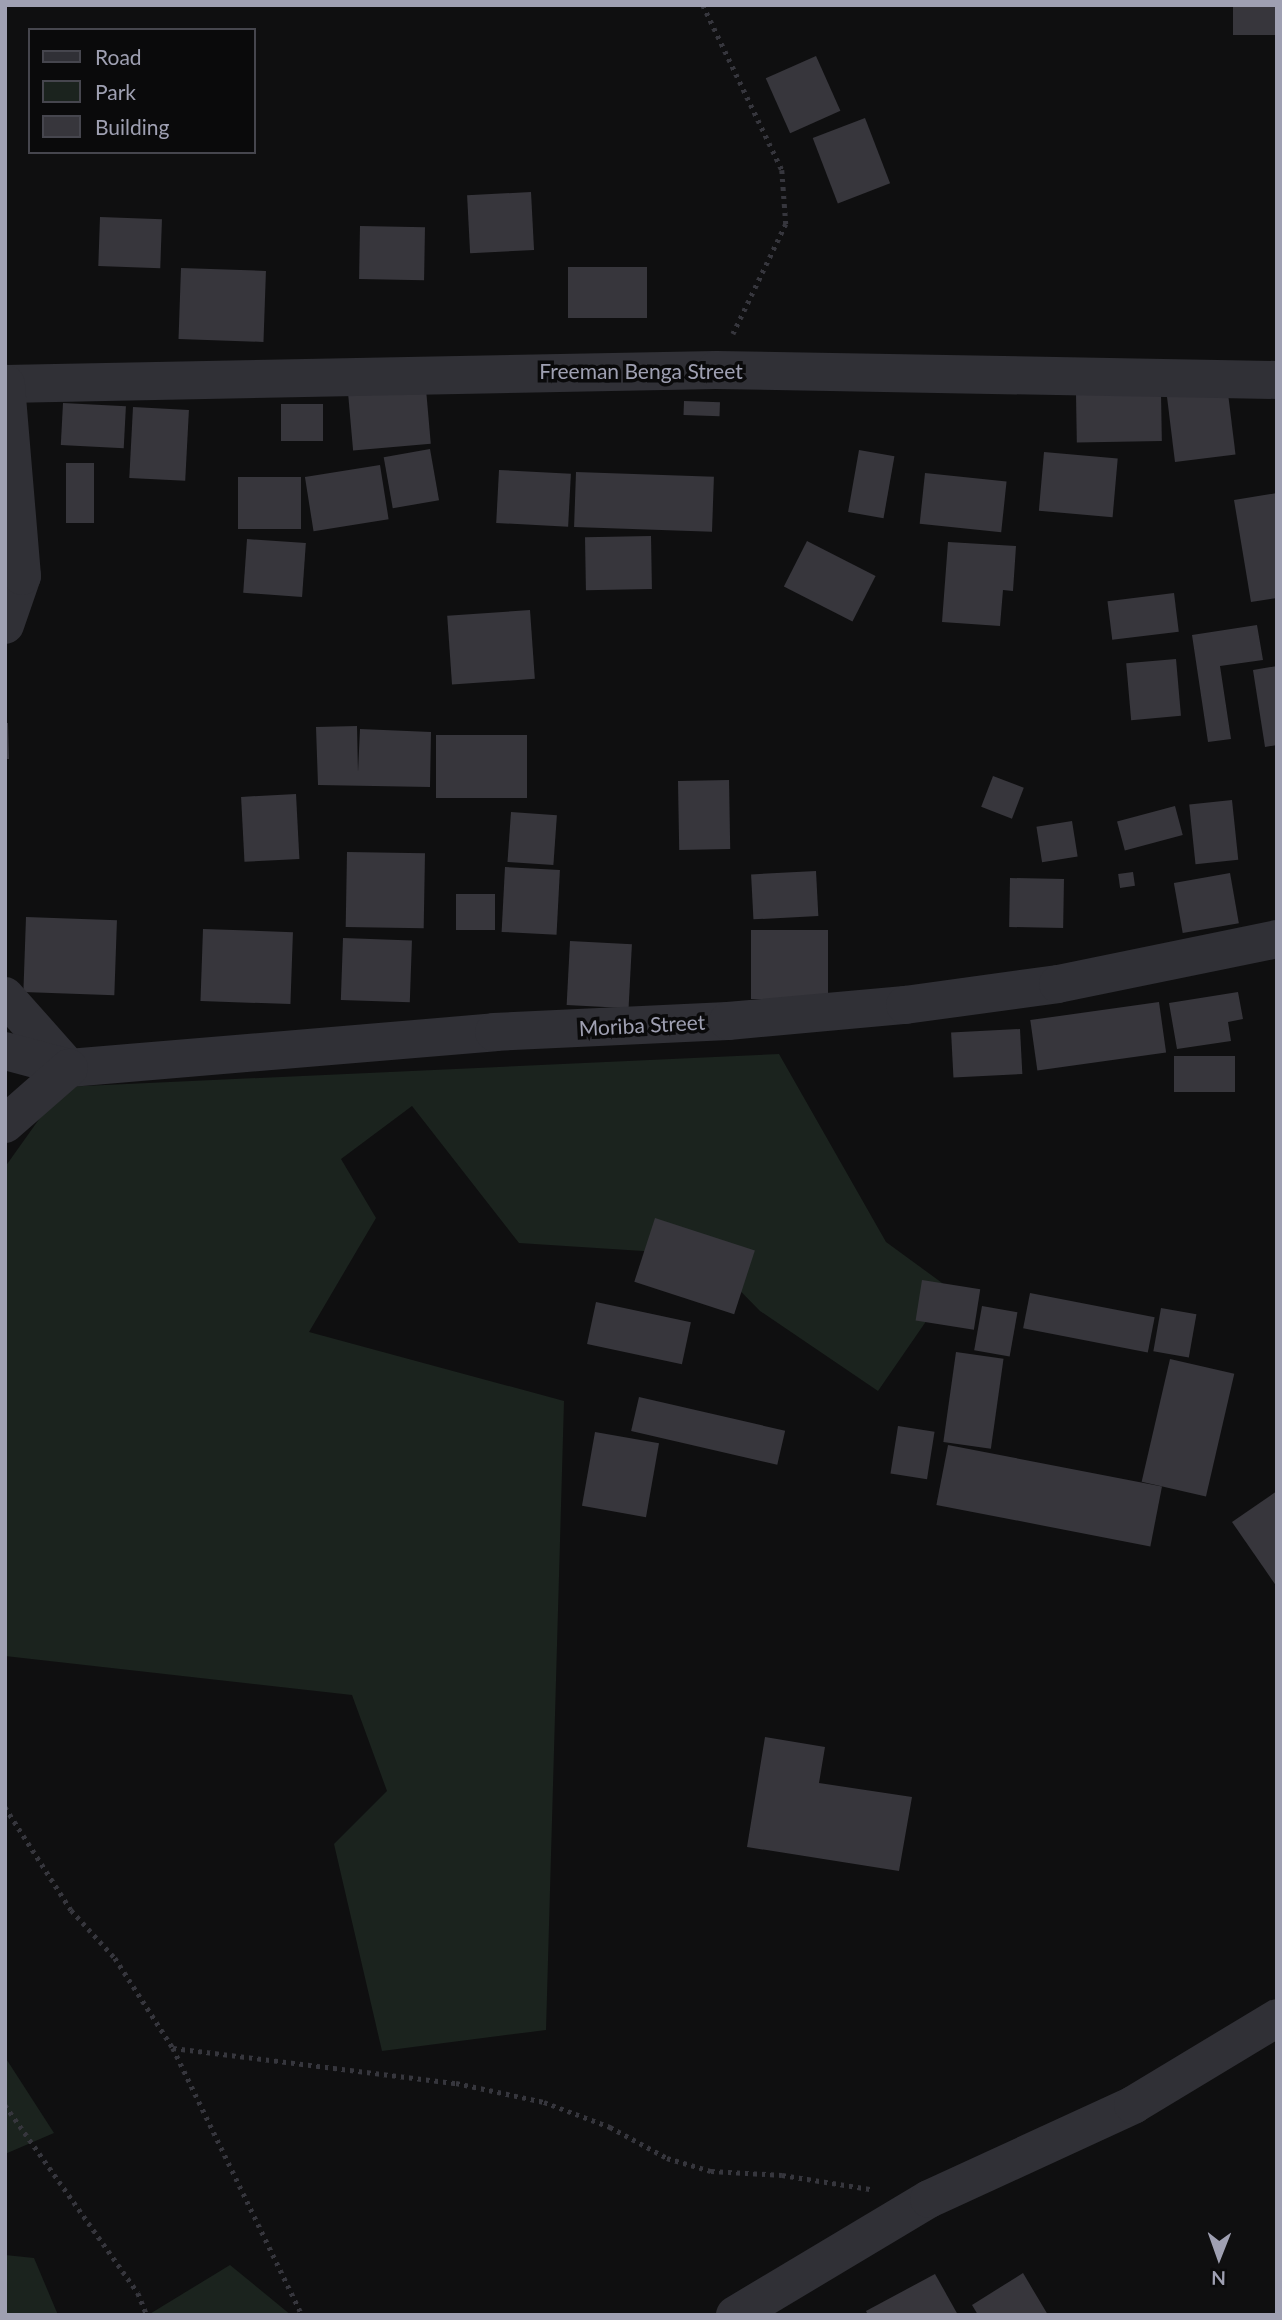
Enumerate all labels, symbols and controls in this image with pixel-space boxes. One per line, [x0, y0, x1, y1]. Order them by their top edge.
legend [28, 28, 256, 154]
text: Road [95, 44, 142, 69]
text: Park [95, 79, 136, 104]
text: Building [95, 114, 170, 139]
street label: Freeman Benga Street [539, 358, 743, 384]
street label: Moriba Street [578, 1009, 706, 1041]
north arrow [1184, 2222, 1254, 2292]
text: N [1211, 2267, 1226, 2290]

